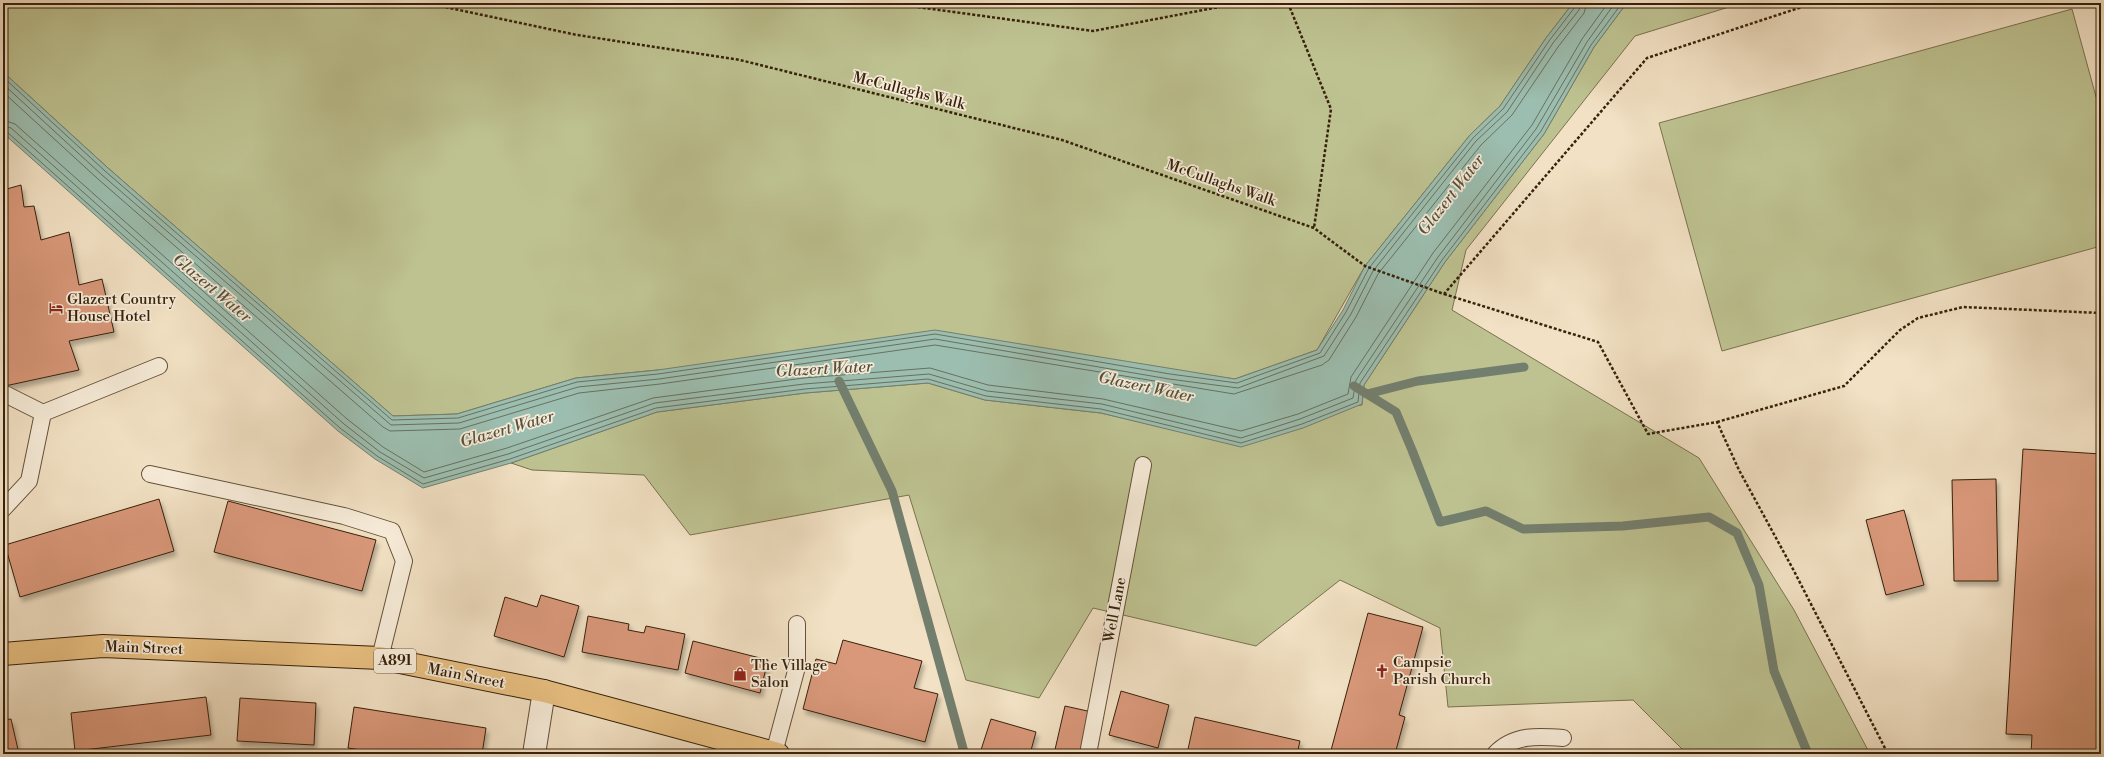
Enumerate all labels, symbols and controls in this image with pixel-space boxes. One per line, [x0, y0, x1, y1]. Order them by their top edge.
street label: McCullaghs Walk [851, 68, 968, 114]
water label: Glazert Water [1413, 150, 1489, 239]
street label: McCullaghs Walk [1164, 155, 1280, 211]
water label: Glazert Water [168, 249, 256, 328]
place label: Glazert Country House Hotel [67, 290, 177, 326]
hotel icon: Glazert Country House Hotel [48, 300, 64, 316]
water label: Glazert Water [775, 356, 874, 382]
water label: Glazert Water [1096, 367, 1197, 407]
water label: Glazert Water [458, 406, 558, 452]
street label: Well Lane [1099, 576, 1131, 645]
street label: Main Street [104, 637, 184, 659]
road number: A891 [374, 649, 416, 673]
place label: Campsie Parish Church [1393, 653, 1491, 689]
place label: The Village Salon [751, 656, 827, 692]
street label: Main Street [426, 659, 507, 693]
church icon: Campsie Parish Church [1374, 663, 1390, 679]
shop icon: The Village Salon [732, 666, 748, 682]

